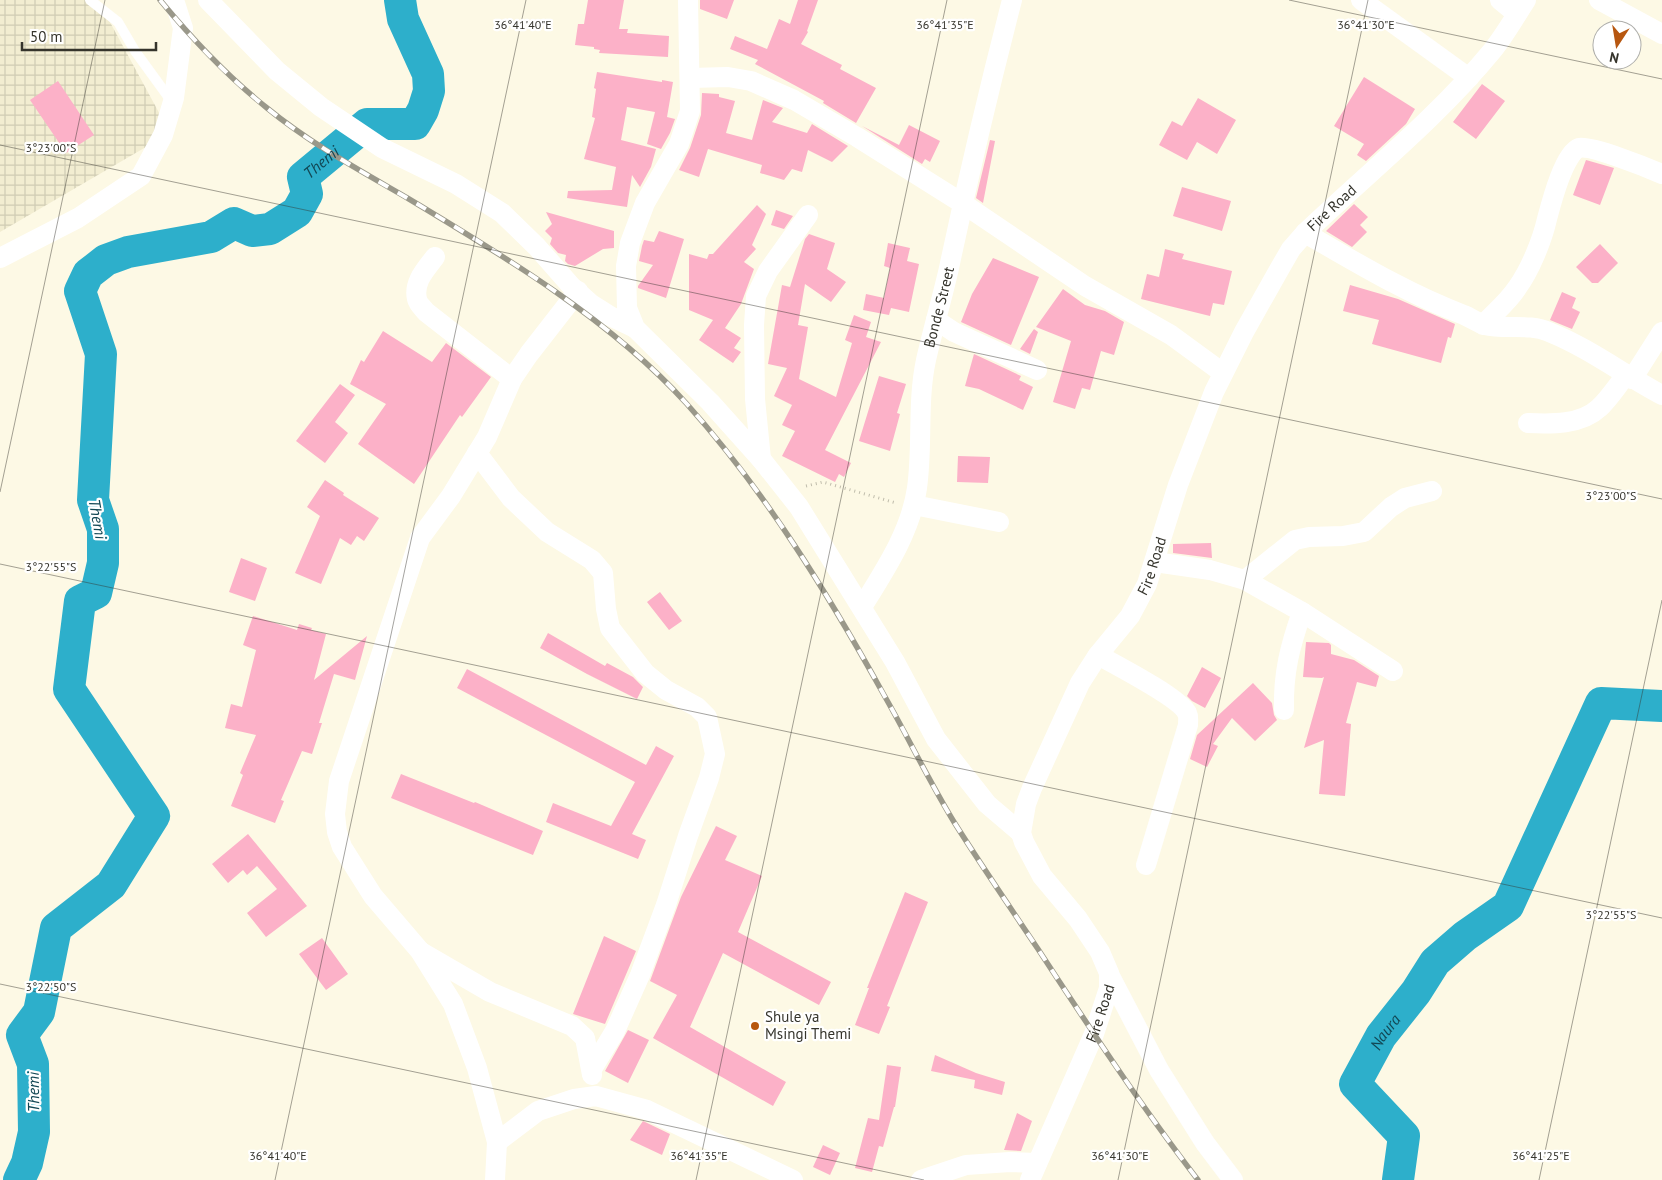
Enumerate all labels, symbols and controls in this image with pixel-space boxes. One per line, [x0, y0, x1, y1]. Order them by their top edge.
text: 36°41'40"E [494, 17, 552, 32]
text: 36°41'35"E [916, 17, 974, 32]
text: 36°41'30"E [1337, 17, 1395, 32]
scale bar [22, 20, 156, 52]
north arrow [1592, 20, 1642, 70]
text: 50 m [30, 27, 63, 46]
text: N [1608, 48, 1621, 67]
text: 3°23'00"S [26, 140, 76, 155]
water label: Themi [299, 141, 344, 183]
street label: Fire Road [1303, 180, 1360, 235]
street label: Bonde Street [919, 265, 958, 350]
text: 3°23'00"S [1586, 488, 1636, 503]
water label: Themi [85, 497, 112, 542]
street label: Fire Road [1133, 534, 1170, 598]
text: 3°22'55"S [26, 559, 76, 574]
text: 3°22'55"S [1586, 907, 1636, 922]
text: 3°22'50"S [26, 979, 76, 994]
street label: Fire Road [1081, 982, 1119, 1045]
place label: Shule ya Msingi Themi [765, 1007, 851, 1043]
water label: Naura [1365, 1010, 1405, 1053]
marker: Shule ya Msingi Themi [749, 1020, 761, 1032]
water label: Themi [23, 1071, 43, 1113]
text: 36°41'40"E [249, 1148, 307, 1163]
text: 36°41'35"E [670, 1148, 728, 1163]
text: 36°41'30"E [1091, 1148, 1149, 1163]
text: 36°41'25"E [1512, 1148, 1570, 1163]

